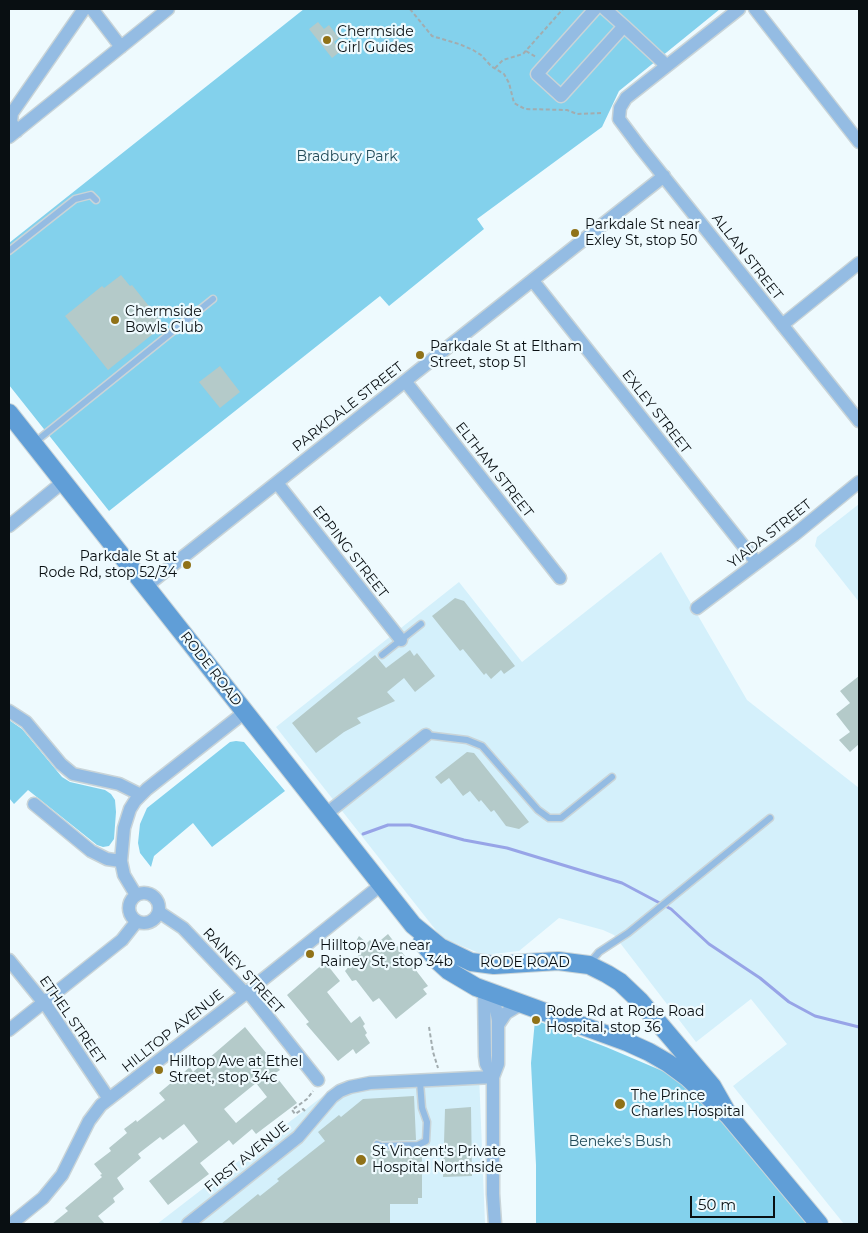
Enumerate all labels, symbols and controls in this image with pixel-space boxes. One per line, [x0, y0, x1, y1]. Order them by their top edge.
place label: Chermside Girl Guides [337, 24, 414, 56]
marker: Chermside Girl Guides [321, 34, 333, 46]
park label: Bradbury Park [296, 149, 398, 165]
street label: ALLAN STREET [708, 210, 786, 304]
place label: Parkdale St near Exley St, stop 50 [585, 217, 700, 250]
marker: Parkdale St near Exley St, stop 50 [569, 227, 581, 239]
place label: Chermside Bowls Club [125, 304, 203, 336]
marker: Chermside Bowls Club [109, 314, 121, 326]
place label: Parkdale St at Eltham Street, stop 51 [430, 339, 582, 372]
marker: Parkdale St at Eltham Street, stop 51 [414, 349, 426, 361]
street label: PARKDALE STREET [289, 359, 407, 455]
street label: EXLEY STREET [618, 367, 694, 457]
street label: ELTHAM STREET [452, 419, 536, 521]
street label: YIADA STREET [725, 496, 815, 572]
street label: EPPING STREET [309, 502, 391, 602]
place label: Parkdale St at Rode Rd, stop 52/34 [38, 549, 177, 582]
marker: Parkdale St at Rode Rd, stop 52/34 [181, 559, 193, 571]
street label: RODE ROAD [177, 628, 245, 710]
street label: RAINEY STREET [199, 925, 287, 1017]
place label: Hilltop Ave near Rainey St, stop 34b [320, 938, 453, 970]
marker: Hilltop Ave near Rainey St, stop 34b [304, 948, 316, 960]
street label: RODE ROAD [480, 955, 570, 971]
street label: ETHEL STREET [35, 973, 109, 1067]
street label: HILLTOP AVENUE [119, 986, 227, 1076]
place label: Rode Rd at Rode Road Hospital, stop 36 [546, 1004, 705, 1036]
marker: Rode Rd at Rode Road Hospital, stop 36 [530, 1014, 542, 1026]
place label: Hilltop Ave at Ethel Street, stop 34c [169, 1054, 302, 1086]
marker: Hilltop Ave at Ethel Street, stop 34c [153, 1064, 165, 1076]
place label: The Prince Charles Hospital [631, 1088, 744, 1120]
marker: The Prince Charles Hospital [613, 1097, 627, 1111]
street label: FIRST AVENUE [201, 1118, 293, 1196]
park label: Beneke's Bush [569, 1134, 671, 1150]
place label: St Vincent's Private Hospital Northside [372, 1144, 506, 1176]
marker: St Vincent's Private Hospital Northside [354, 1153, 368, 1167]
scale bar [693, 1186, 778, 1218]
text: 50 m [698, 1195, 736, 1214]

